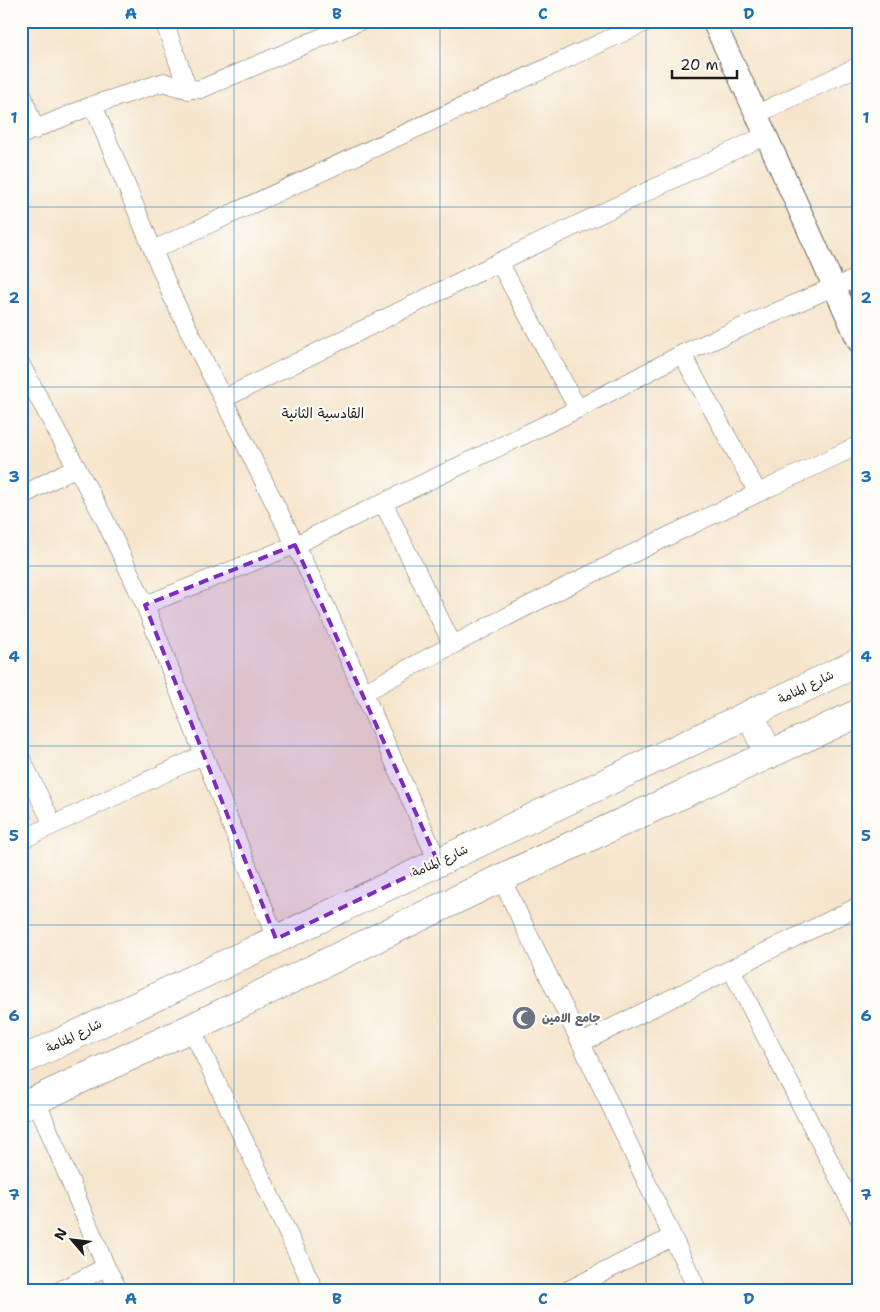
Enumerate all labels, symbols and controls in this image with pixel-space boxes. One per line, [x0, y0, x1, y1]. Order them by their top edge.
text: A [125, 3, 137, 24]
text: B [332, 3, 342, 24]
text: C [538, 3, 548, 24]
text: D [743, 3, 755, 24]
scale bar [672, 48, 738, 80]
text: 20 m [680, 55, 719, 75]
text: 1 [10, 107, 18, 128]
text: 1 [862, 107, 870, 128]
text: 2 [8, 287, 20, 308]
text: 2 [860, 287, 872, 308]
district label: القادسية الثانية [282, 404, 364, 422]
text: 3 [8, 466, 20, 487]
text: 3 [860, 466, 872, 487]
text: 4 [8, 646, 20, 667]
text: 4 [860, 646, 872, 667]
street label: شارع المنامة [776, 667, 837, 708]
text: 5 [9, 825, 19, 846]
text: 5 [861, 825, 871, 846]
street label: شارع المنامة [409, 841, 471, 882]
text: 6 [8, 1005, 20, 1026]
mosque icon: جامع الامين [511, 1005, 537, 1031]
text: 6 [860, 1005, 872, 1026]
place label: جامع الامين [542, 1010, 600, 1027]
street label: شارع المنامة [44, 1016, 105, 1057]
text: 7 [8, 1184, 20, 1205]
text: 7 [860, 1184, 872, 1205]
north arrow [48, 1214, 98, 1264]
text: N [50, 1225, 71, 1243]
text: A [125, 1288, 137, 1309]
text: B [332, 1288, 342, 1309]
text: C [538, 1288, 548, 1309]
text: D [743, 1288, 755, 1309]

